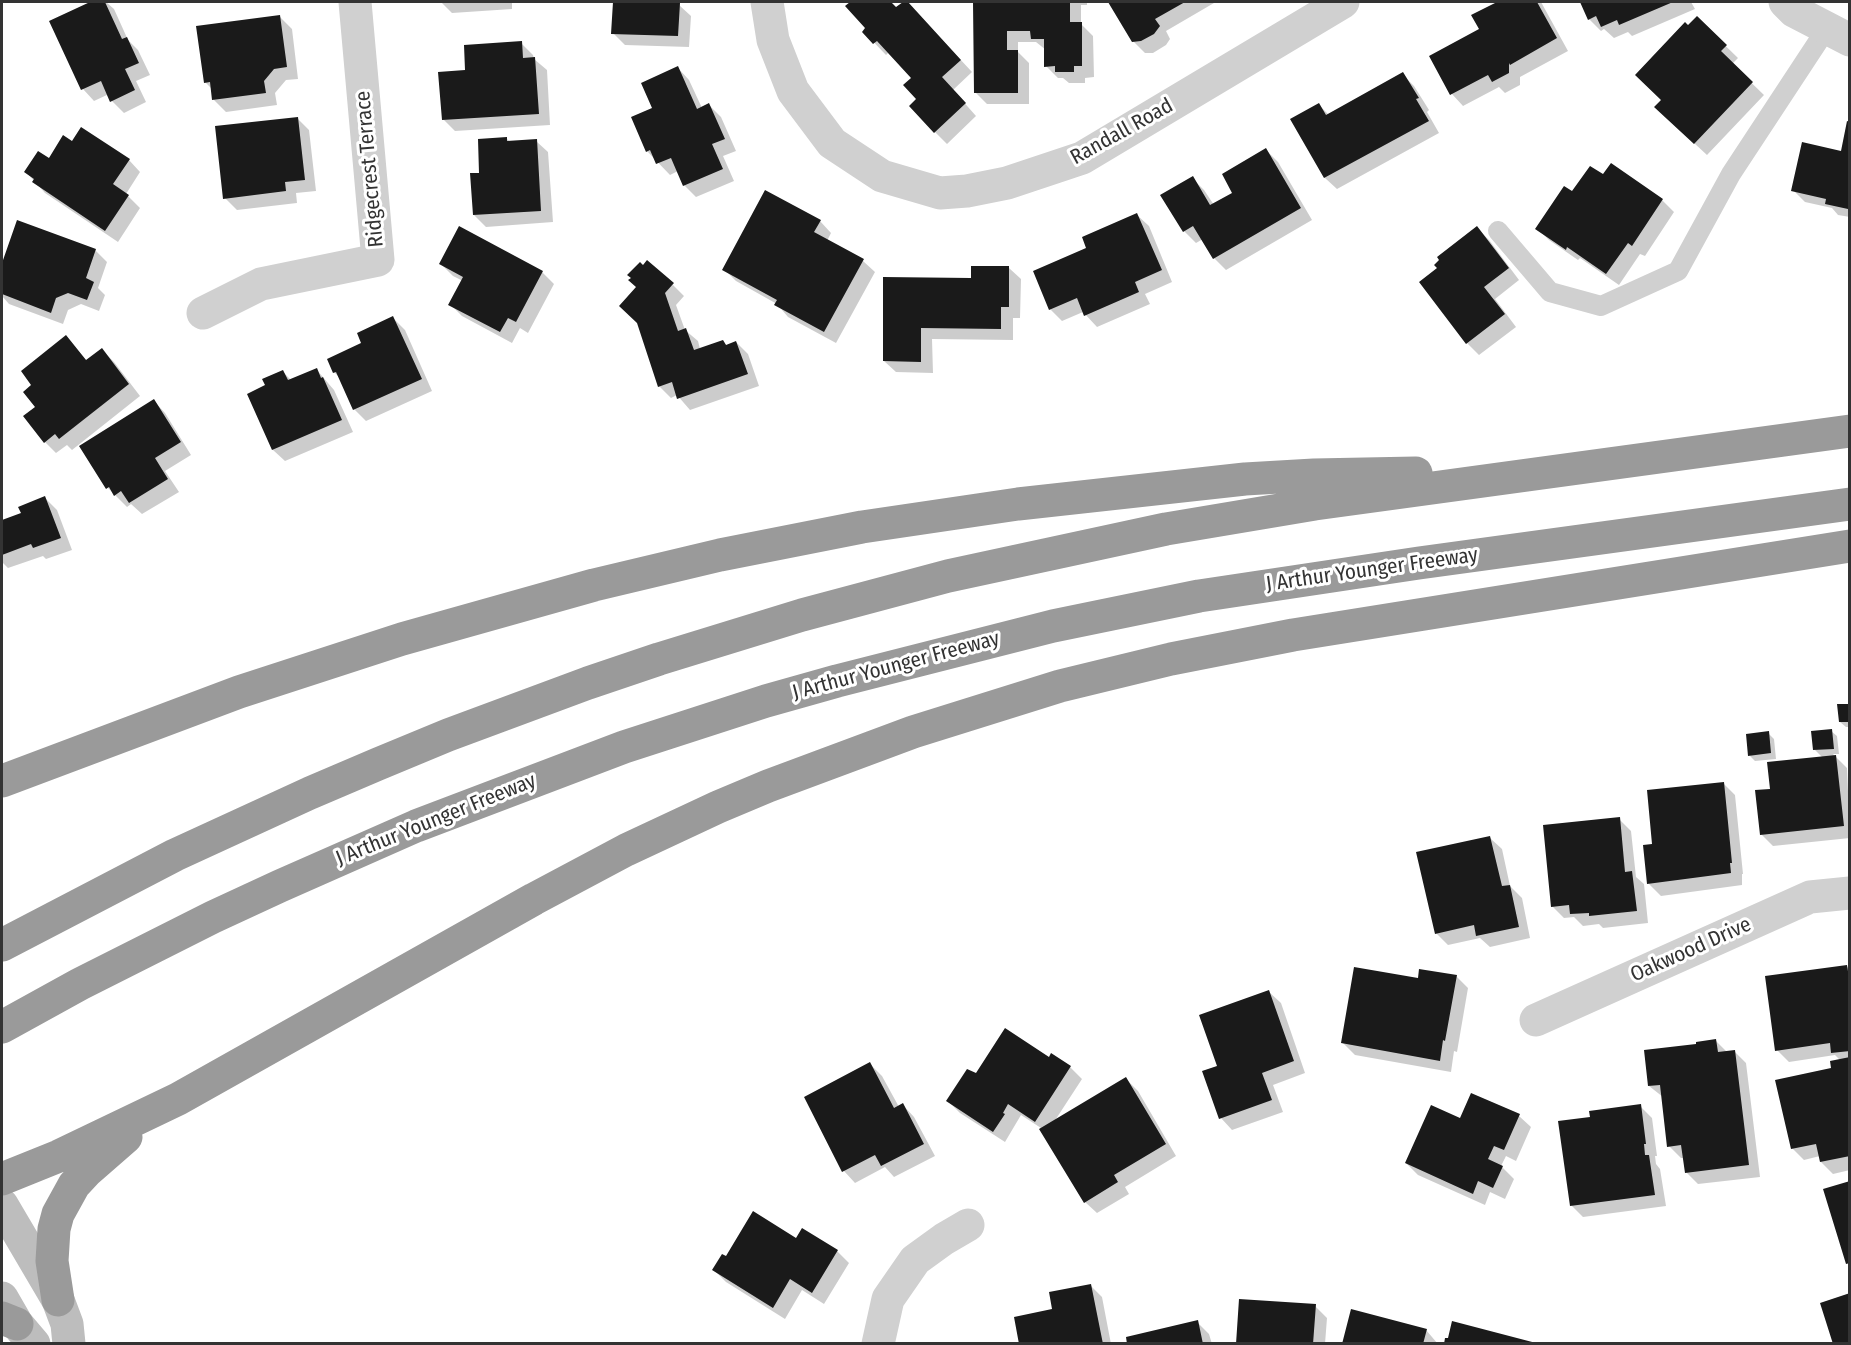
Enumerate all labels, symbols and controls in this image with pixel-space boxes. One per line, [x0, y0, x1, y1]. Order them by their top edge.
street label: Ridgecrest Terrace [351, 90, 389, 248]
street label: Randall Road [1066, 93, 1178, 171]
street label: J Arthur Younger Freeway [1265, 543, 1479, 597]
street label: J Arthur Younger Freeway [790, 626, 1002, 706]
street label: J Arthur Younger Freeway [332, 768, 540, 872]
street label: Oakwood Drive [1627, 912, 1755, 988]

